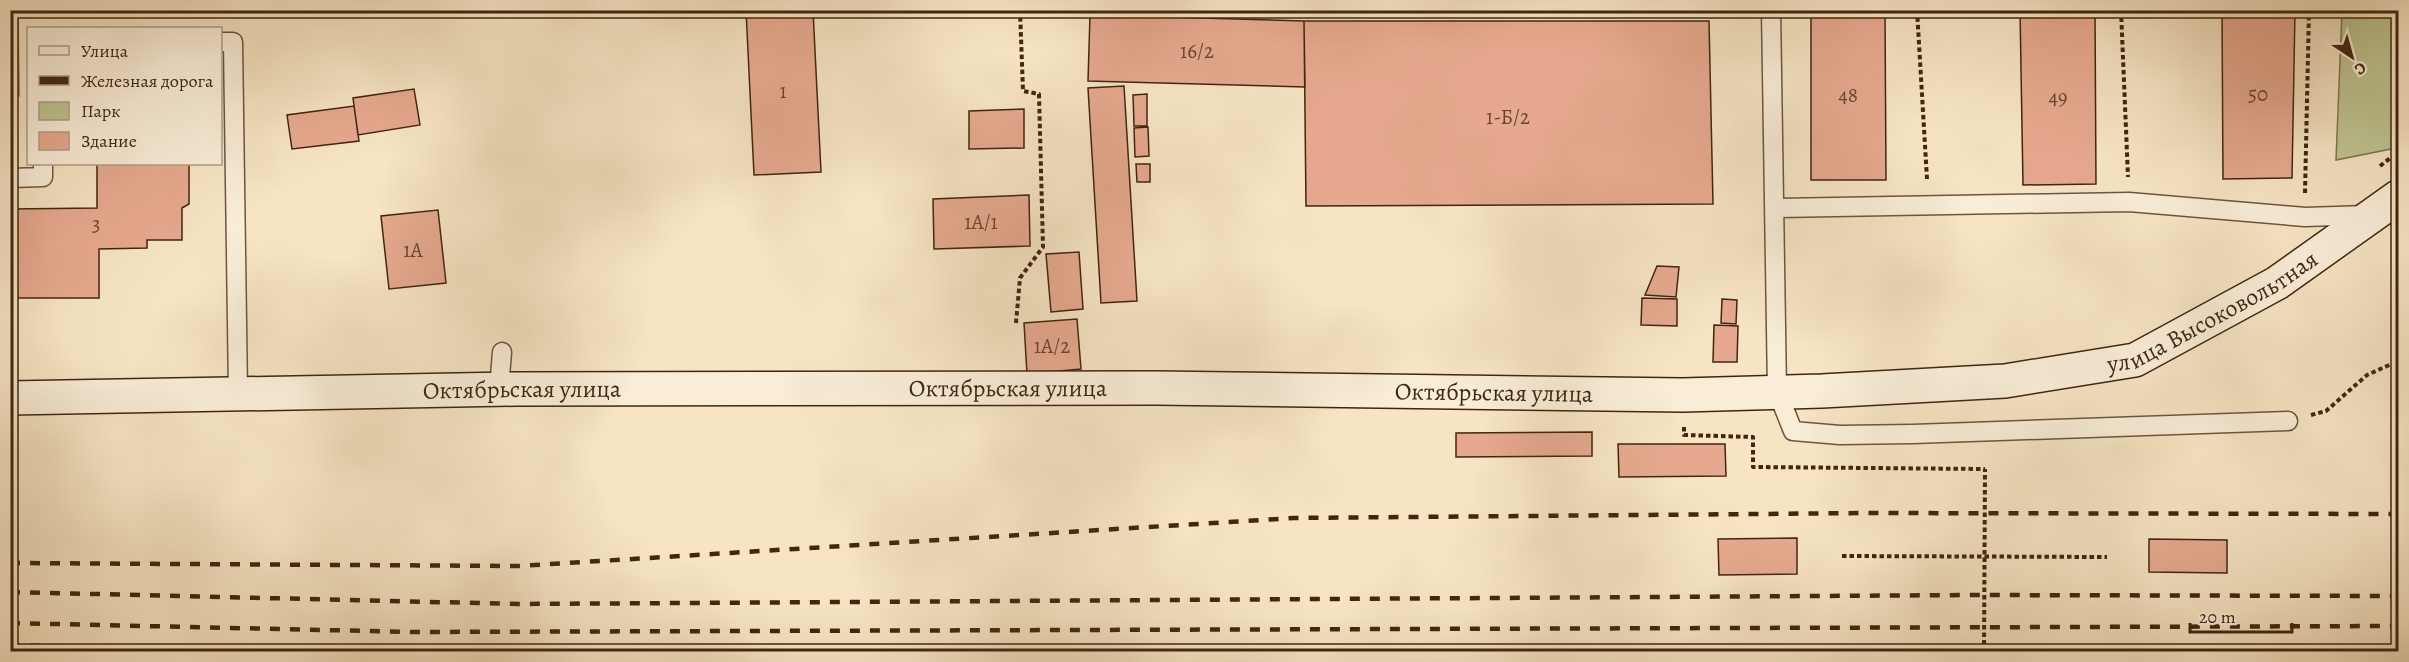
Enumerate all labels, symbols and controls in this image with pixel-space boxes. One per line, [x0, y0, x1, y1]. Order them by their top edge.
legend [27, 27, 222, 165]
north arrow [2322, 27, 2382, 87]
house number: 16/2 [1180, 37, 1214, 65]
text: Улица [81, 39, 129, 63]
text: С [2350, 57, 2371, 80]
text: Железная дорога [81, 69, 214, 93]
house number: 1 [779, 77, 787, 105]
house number: 50 [2248, 80, 2268, 108]
house number: 48 [1838, 81, 1858, 109]
house number: 49 [2048, 83, 2068, 111]
text: Парк [81, 99, 121, 123]
house number: 1-Б/2 [1486, 103, 1530, 131]
text: Здание [81, 129, 137, 153]
house number: 1А/1 [964, 208, 998, 236]
house number: 3 [92, 210, 100, 238]
house number: 1А [403, 236, 423, 264]
street label: улица Высоковольтная [2104, 243, 2324, 380]
house number: 1А/2 [1034, 332, 1070, 360]
street label: Октябрьская улица [909, 372, 1107, 404]
street label: Октябрьская улица [423, 373, 621, 407]
street label: Октябрьская улица [1395, 375, 1593, 410]
scale bar [2190, 596, 2292, 634]
text: 20 m [2199, 605, 2236, 629]

